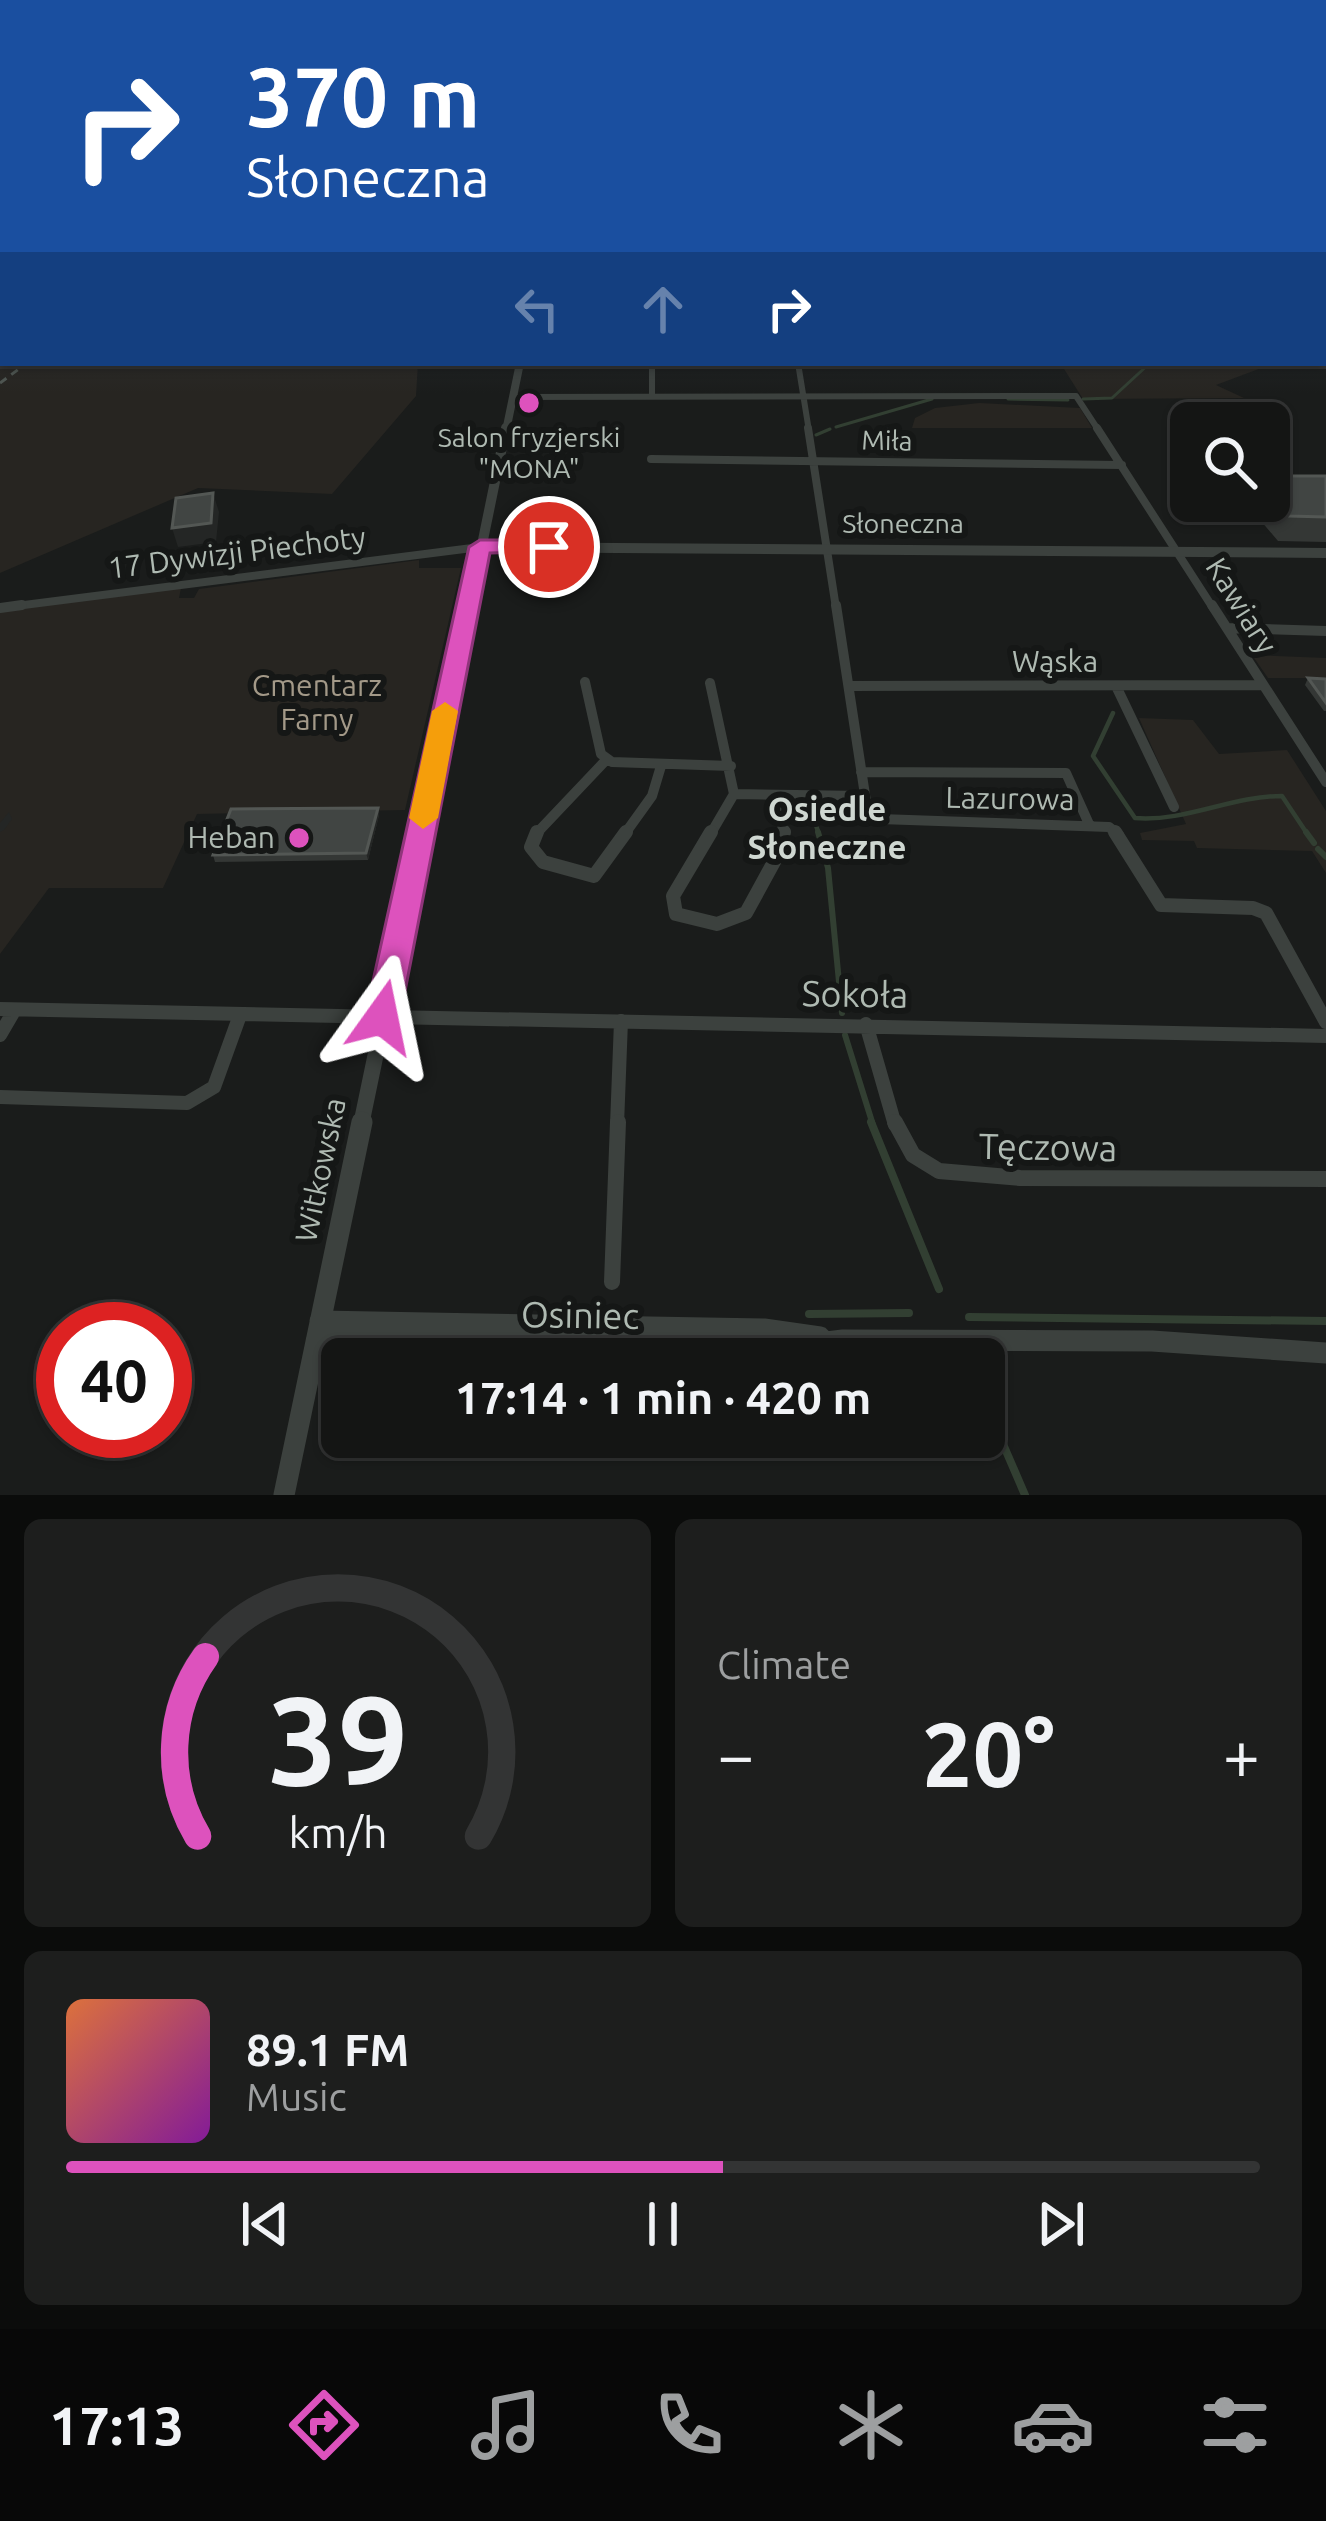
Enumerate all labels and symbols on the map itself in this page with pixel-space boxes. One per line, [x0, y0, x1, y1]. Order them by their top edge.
marker: Salon fryzjerski "MONA" [516, 390, 542, 416]
place label: Salon fryzjerski "MONA" [438, 422, 620, 483]
street label: Miła [861, 425, 913, 455]
pin [498, 496, 600, 598]
street label: Słoneczna [842, 508, 964, 538]
street label: 17 Dywizji Piechoty [106, 519, 368, 585]
street label: Kawiary [1199, 551, 1284, 659]
street label: Wąska [1012, 644, 1098, 678]
park label: Cmentarz Farny [252, 668, 382, 736]
street label: Lazurowa [945, 780, 1075, 816]
district label: Osiedle Słoneczne [748, 790, 906, 865]
place label: Heban [187, 820, 275, 854]
marker: Heban [286, 825, 312, 851]
position arrow [319, 954, 445, 1080]
street label: Sokoła [801, 972, 909, 1015]
street label: Witkowska [288, 1095, 352, 1245]
street label: Tęczowa [978, 1125, 1118, 1168]
street label: Osiniec [521, 1293, 639, 1336]
speed limit sign: 40 [36, 1302, 192, 1458]

